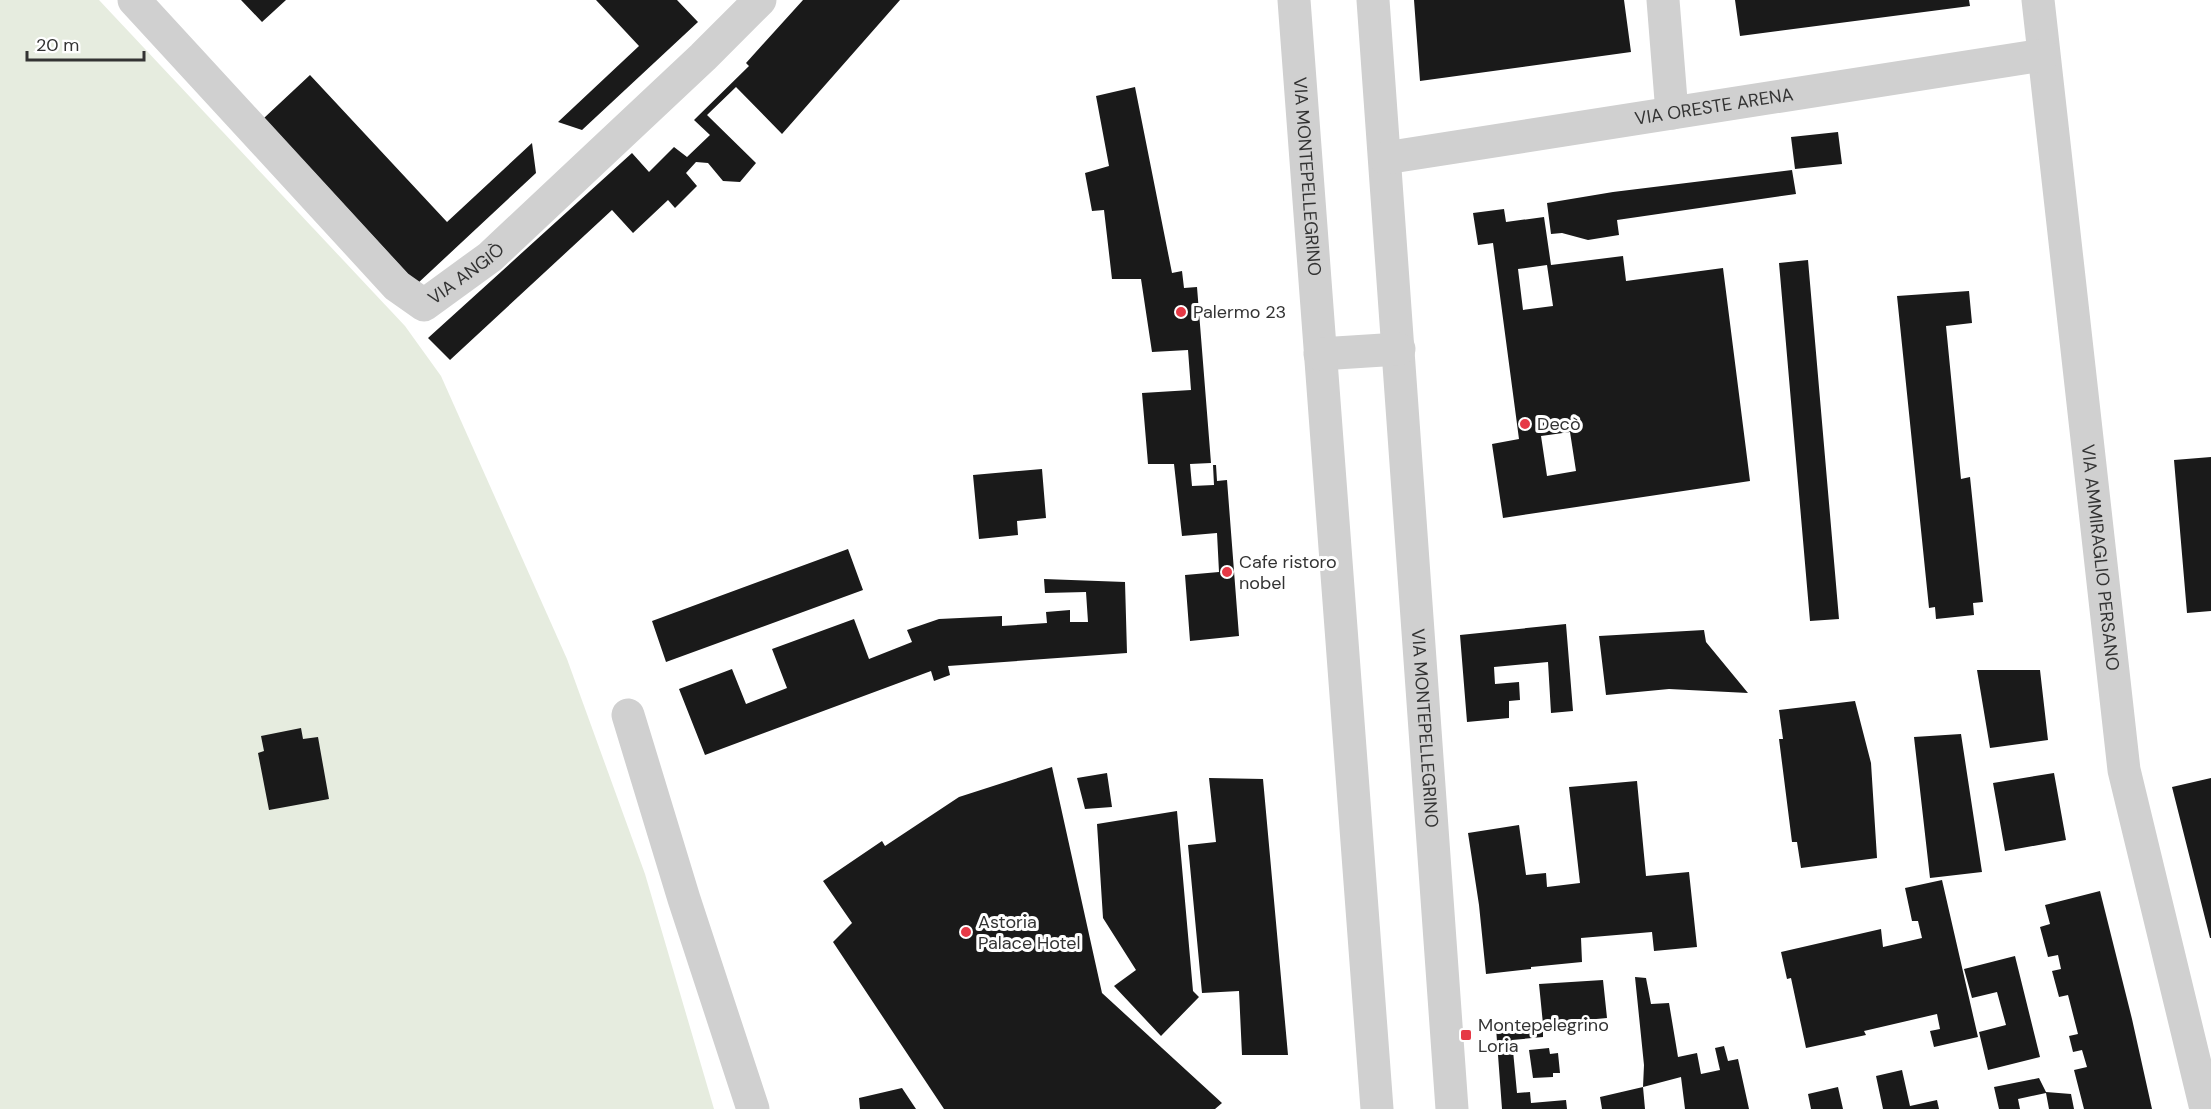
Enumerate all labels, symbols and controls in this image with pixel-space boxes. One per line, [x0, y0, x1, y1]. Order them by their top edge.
scale bar [27, 24, 144, 62]
text: 20 m [36, 33, 79, 57]
street label: VIA MONTEPELLEGRINO [1288, 76, 1327, 277]
street label: VIA ORESTE ARENA [1633, 82, 1795, 131]
street label: VIA ANGIÒ [423, 238, 510, 310]
place label: Palermo 23 [1193, 300, 1286, 324]
marker: Palermo 23 [1174, 305, 1188, 319]
place label: Decò [1537, 412, 1581, 436]
marker: Decò [1518, 417, 1532, 431]
street label: VIA AMMIRAGLIO PERSANO [2076, 443, 2125, 672]
place label: Cafe ristoro nobel [1239, 550, 1337, 595]
marker: Cafe ristoro nobel [1220, 565, 1234, 579]
street label: VIA MONTEPELLEGRINO [1406, 628, 1444, 829]
place label: Astoria Palace Hotel [978, 910, 1081, 955]
marker: Astoria Palace Hotel [959, 925, 973, 939]
place label: Montepelegrino Loria [1478, 1013, 1609, 1058]
marker: Montepelegrino Loria [1459, 1028, 1473, 1042]

